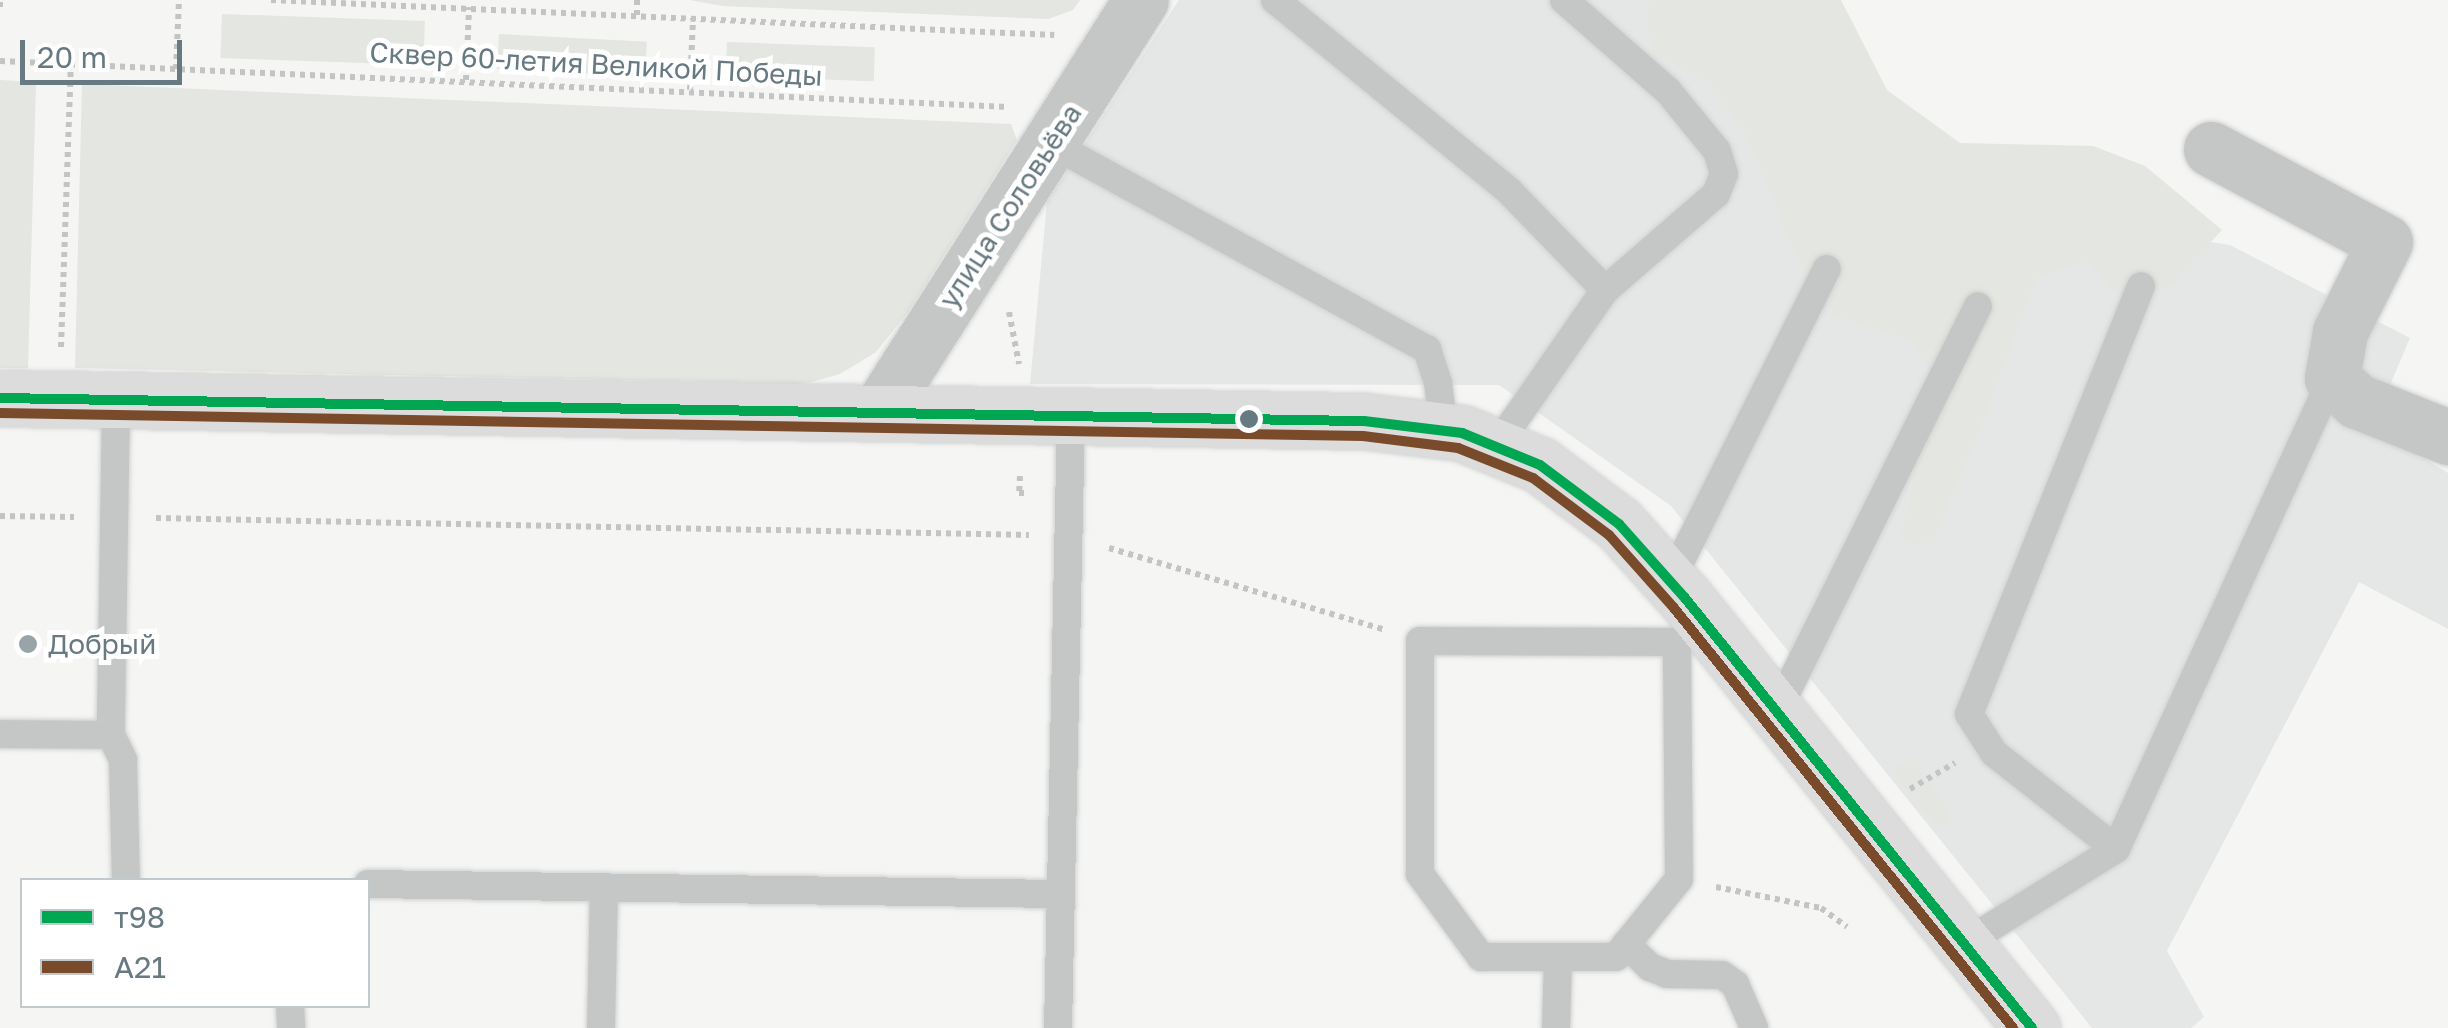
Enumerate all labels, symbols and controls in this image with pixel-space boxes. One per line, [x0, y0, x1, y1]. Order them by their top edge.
scale bar [25, 20, 188, 82]
street label: Сквер 60-летия Великой Победы [369, 35, 823, 93]
text: 20 m [37, 39, 107, 75]
street label: улица Соловьёва [932, 98, 1088, 314]
unlabelled marker [1239, 409, 1259, 429]
place label: Добрый [48, 627, 156, 661]
marker: Добрый [17, 633, 39, 655]
legend [20, 878, 370, 1008]
text: т98 [114, 899, 165, 935]
text: А21 [114, 949, 166, 985]

